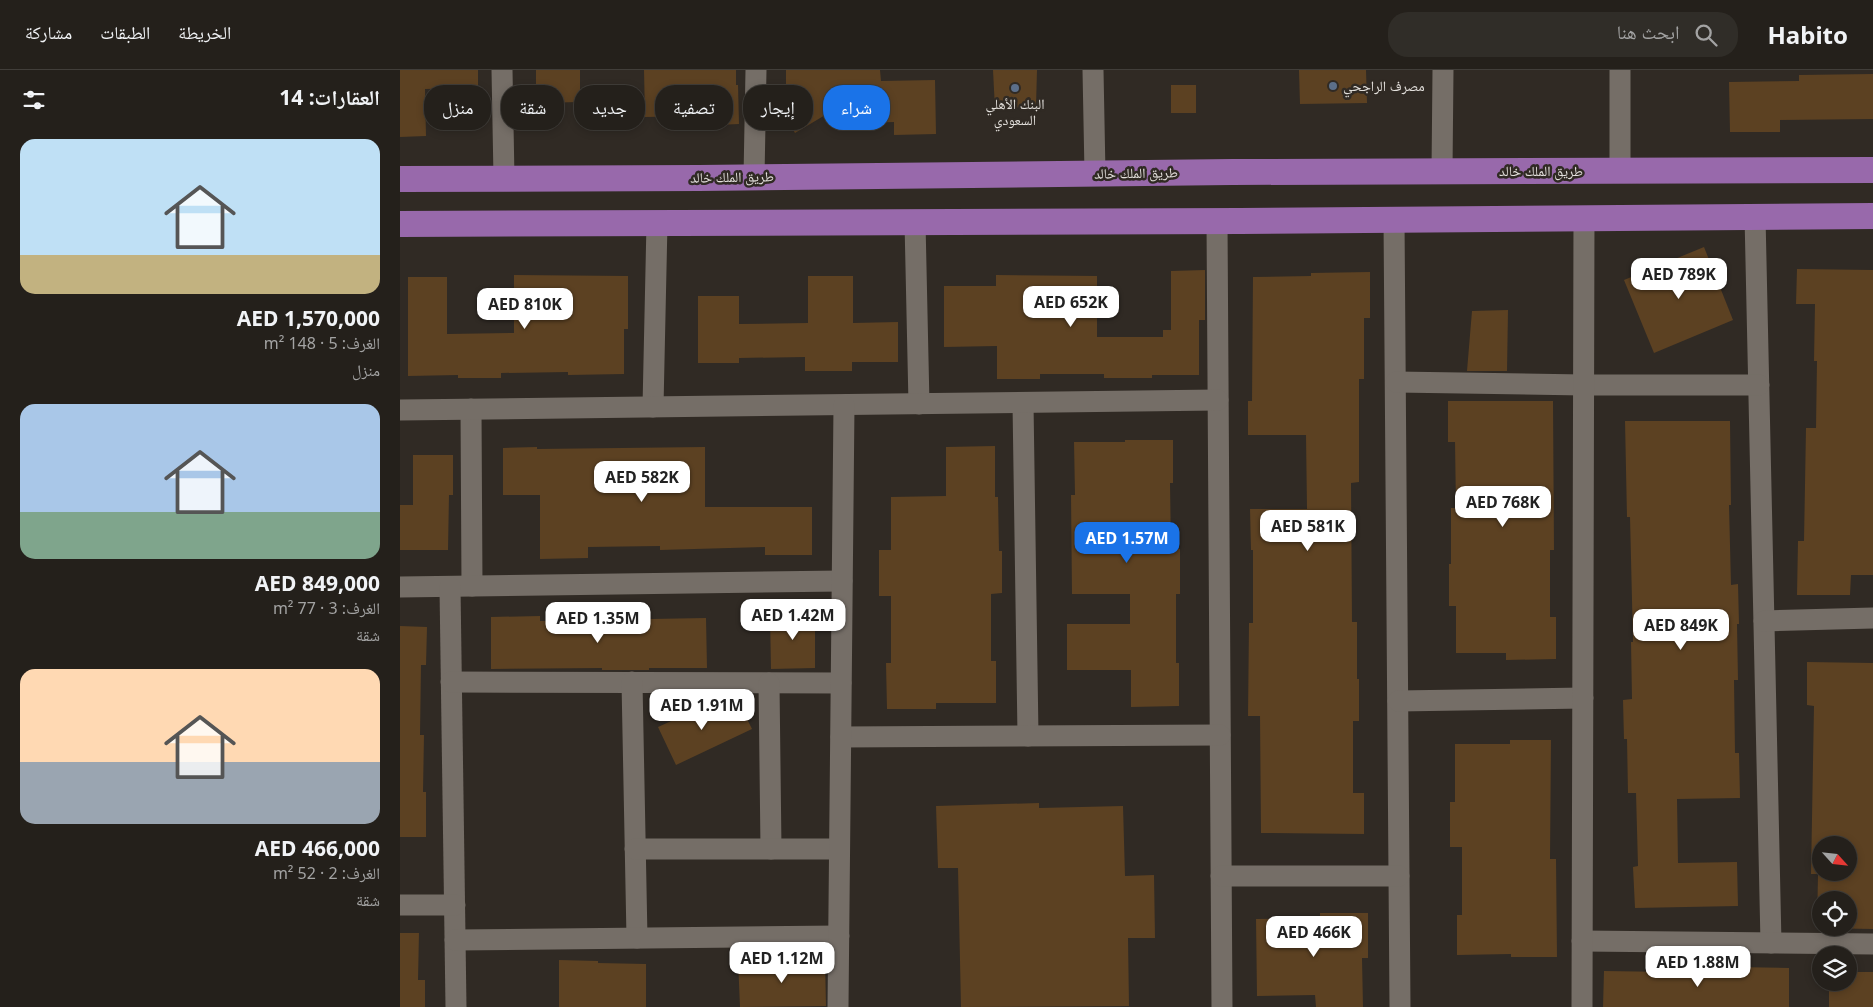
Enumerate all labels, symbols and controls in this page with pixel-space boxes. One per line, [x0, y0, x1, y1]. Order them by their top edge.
search box [1388, 12, 1738, 57]
text: Habito [1768, 18, 1848, 51]
text: ابحث هنا [1617, 19, 1680, 45]
text: مشاركة [25, 20, 72, 44]
text: الطبقات [100, 20, 150, 44]
text: الخريطة [178, 20, 231, 44]
icon: search [1692, 21, 1720, 49]
place label: مصرف الراجحي [1343, 76, 1425, 98]
marker: مصرف الراجحي [1327, 80, 1339, 92]
marker: البنك الأهلي السعودي [1009, 82, 1021, 94]
text: العقارات: 14 [279, 83, 380, 111]
chip: منزل [424, 85, 491, 130]
chip: شقة [501, 85, 564, 130]
chip: جديد [574, 85, 645, 130]
chip: تصفية [655, 85, 733, 130]
chip: إيجار [743, 85, 813, 130]
chip: شراء [823, 85, 890, 130]
icon: filters [20, 86, 48, 114]
place label: البنك الأهلي السعودي [985, 94, 1045, 132]
street label: طريق الملك خالد [1499, 161, 1583, 181]
street label: طريق الملك خالد [1094, 162, 1178, 184]
street label: طريق الملك خالد [690, 166, 774, 188]
icon: home [155, 172, 245, 262]
pin: AED 789K [1627, 258, 1731, 300]
text: AED 789K [1642, 263, 1716, 285]
pin: AED 652K [1019, 286, 1123, 328]
pin: AED 810K [473, 288, 577, 330]
text: AED 652K [1034, 291, 1108, 313]
text: AED 810K [488, 293, 562, 315]
text: AED 1,570,000 [237, 304, 380, 332]
text: الغرف: 5 · 148 m² [264, 332, 380, 354]
text: منزل [352, 359, 380, 381]
icon: home [155, 437, 245, 527]
pin: AED 582K [590, 460, 694, 503]
text: AED 582K [605, 466, 679, 488]
pin: AED 768K [1451, 486, 1555, 528]
text: AED 768K [1466, 491, 1540, 513]
pin: AED 581K [1256, 510, 1360, 552]
text: AED 581K [1271, 515, 1345, 537]
pin: AED 1.57M [1070, 522, 1184, 564]
text: AED 1.57M [1086, 527, 1168, 549]
text: AED 849,000 [255, 569, 380, 597]
text: الغرف: 3 · 77 m² [273, 597, 380, 619]
pin: AED 1.42M [736, 598, 850, 641]
pin: AED 1.35M [541, 602, 655, 644]
text: AED 1.42M [752, 604, 834, 626]
text: AED 1.35M [557, 607, 639, 629]
pin: AED 849K [1629, 608, 1733, 651]
text: AED 849K [1644, 614, 1718, 636]
text: شقة [356, 624, 380, 646]
pin: AED 1.91M [645, 688, 759, 731]
text: AED 1.91M [661, 694, 743, 716]
icon: home [155, 702, 245, 792]
text: AED 466,000 [255, 834, 380, 862]
north arrow [1812, 836, 1858, 881]
map controls [1812, 836, 1857, 991]
text: الغرف: 2 · 52 m² [273, 862, 380, 884]
text: شقة [356, 889, 380, 911]
button: locate [1812, 891, 1857, 936]
pin: AED 466K [1262, 916, 1366, 958]
text: AED 466K [1277, 921, 1351, 943]
pin: AED 1.12M [725, 942, 839, 984]
pin: AED 1.88M [1641, 946, 1755, 988]
button: layers [1812, 946, 1857, 991]
text: AED 1.12M [741, 947, 823, 969]
text: AED 1.88M [1657, 951, 1739, 973]

